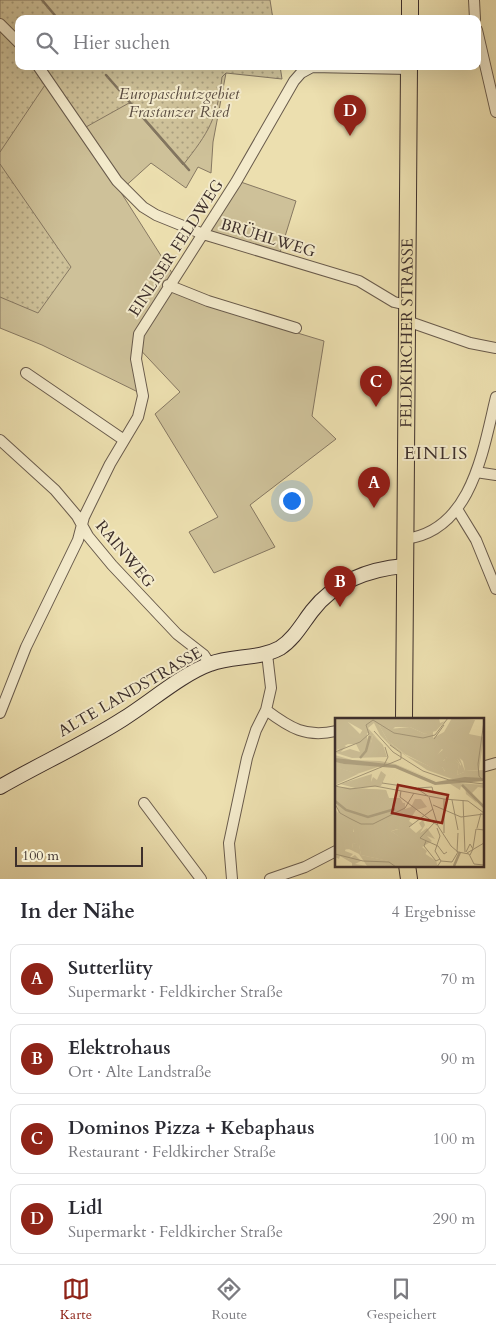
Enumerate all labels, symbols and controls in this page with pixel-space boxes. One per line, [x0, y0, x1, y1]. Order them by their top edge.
search box [15, 15, 481, 70]
icon: search [33, 29, 61, 57]
text: Hier suchen [73, 30, 170, 56]
park label: Europaschutzgebiet Frastanzer Ried [119, 83, 240, 123]
pin: D [334, 95, 366, 136]
street label: EINLISER FELDWEG [123, 175, 229, 321]
street label: BRÜHLWEG [218, 213, 319, 263]
street label: FELDKIRCHER STRASSE [395, 238, 419, 428]
pin: C [360, 366, 392, 407]
district label: EINLIS [404, 441, 468, 466]
pin: A [358, 467, 390, 508]
your location [279, 488, 305, 514]
street label: RAINWEG [90, 516, 160, 593]
pin: B [324, 566, 356, 607]
street label: ALTE LANDSTRASSE [54, 642, 206, 742]
inset map [335, 718, 484, 866]
scale bar [15, 844, 142, 867]
text: 100 m [22, 846, 59, 865]
text: In der Nähe [20, 897, 135, 926]
text: 4 Ergebnisse [391, 901, 476, 923]
text: Sutterlüty [68, 955, 153, 981]
text: A [31, 968, 43, 990]
text: 70 m [441, 968, 475, 990]
text: Supermarkt · Feldkircher Straße [68, 981, 283, 1003]
text: Elektrohaus [68, 1035, 171, 1061]
text: B [31, 1048, 43, 1070]
text: 90 m [441, 1048, 475, 1070]
text: Ort · Alte Landstraße [68, 1061, 212, 1083]
text: Dominos Pizza + Kebaphaus [68, 1115, 314, 1141]
text: C [31, 1128, 43, 1150]
text: 100 m [433, 1128, 475, 1150]
text: Restaurant · Feldkircher Straße [68, 1141, 276, 1163]
text: Lidl [68, 1195, 102, 1221]
text: D [30, 1208, 44, 1230]
text: 290 m [433, 1208, 475, 1230]
text: Supermarkt · Feldkircher Straße [68, 1221, 283, 1243]
tab: Karte [60, 1275, 92, 1324]
tab: Route [211, 1275, 247, 1324]
tab: Gespeichert [366, 1275, 436, 1324]

